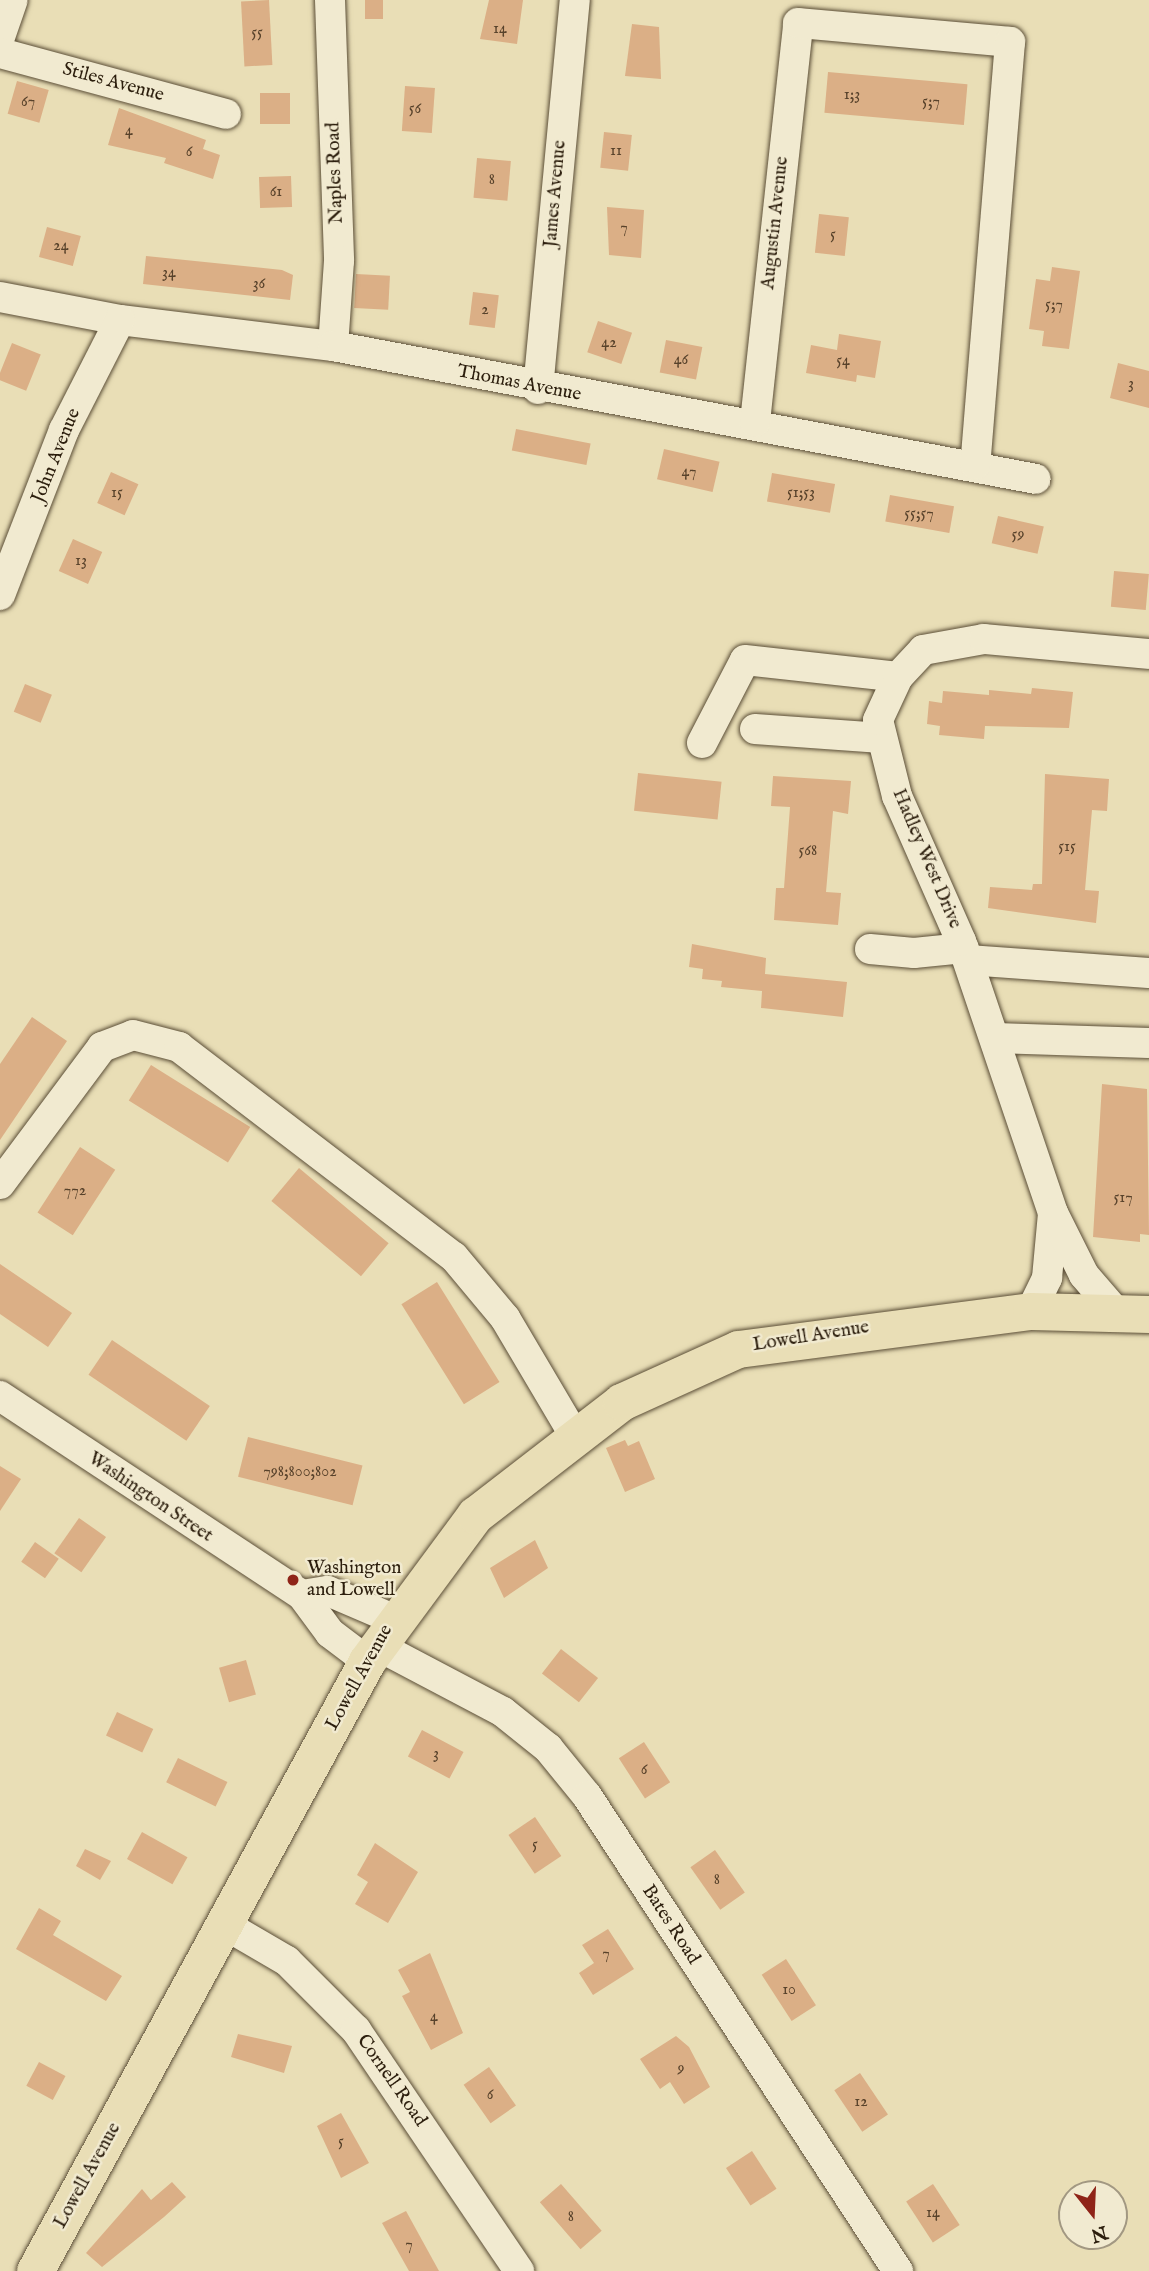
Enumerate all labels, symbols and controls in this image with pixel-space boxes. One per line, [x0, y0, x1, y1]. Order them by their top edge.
house number: 14 [493, 19, 507, 39]
house number: 55 [251, 23, 263, 43]
street label: Stiles Avenue [60, 59, 166, 107]
house number: 1;3 [844, 85, 860, 105]
house number: 67 [21, 92, 35, 112]
house number: 5;7 [922, 92, 940, 112]
house number: 56 [409, 99, 421, 119]
house number: 4 [125, 121, 133, 141]
street label: Naples Road [323, 122, 349, 224]
street label: James Avenue [540, 139, 572, 249]
house number: 11 [610, 141, 622, 161]
house number: 6 [186, 142, 192, 162]
street label: Augustin Avenue [758, 155, 794, 291]
house number: 8 [489, 170, 495, 190]
house number: 61 [270, 182, 282, 202]
house number: 7 [620, 218, 628, 238]
house number: 5 [830, 225, 836, 245]
house number: 24 [53, 236, 69, 256]
house number: 34 [162, 263, 176, 283]
house number: 36 [253, 274, 265, 294]
house number: 5;7 [1045, 295, 1063, 315]
house number: 2 [481, 300, 489, 320]
house number: 42 [601, 333, 617, 353]
house number: 46 [674, 350, 688, 370]
house number: 54 [836, 351, 850, 371]
street label: Thomas Avenue [455, 361, 583, 407]
house number: 3 [1128, 374, 1134, 394]
street label: John Avenue [28, 405, 86, 507]
house number: 47 [682, 462, 696, 482]
house number: 15 [111, 483, 123, 503]
house number: 51;53 [787, 483, 815, 503]
house number: 55;57 [904, 504, 934, 524]
house number: 59 [1012, 525, 1024, 545]
house number: 13 [75, 551, 87, 571]
street label: Hadley West Drive [886, 786, 966, 932]
house number: 515 [1058, 837, 1076, 857]
house number: 568 [799, 841, 817, 861]
house number: 772 [64, 1181, 86, 1201]
house number: 517 [1113, 1188, 1133, 1208]
street label: Lowell Avenue [751, 1317, 871, 1357]
street label: Washington Street [83, 1448, 217, 1548]
house number: 798;800;802 [263, 1462, 337, 1482]
place label: Washington and Lowell [307, 1558, 401, 1602]
marker: Washington and Lowell [285, 1572, 301, 1588]
street label: Lowell Avenue [322, 1621, 398, 1735]
house number: 3 [433, 1744, 439, 1764]
house number: 6 [641, 1760, 647, 1780]
house number: 5 [532, 1835, 538, 1855]
house number: 8 [714, 1870, 720, 1890]
street label: Bates Road [636, 1881, 704, 1969]
house number: 7 [602, 1944, 610, 1964]
house number: 10 [782, 1980, 796, 2000]
house number: 4 [430, 2007, 438, 2027]
street label: Cornell Road [351, 2031, 431, 2131]
house number: 9 [678, 2059, 684, 2079]
house number: 6 [487, 2085, 493, 2105]
house number: 12 [854, 2092, 868, 2112]
street label: Lowell Avenue [50, 2119, 126, 2233]
house number: 5 [338, 2132, 344, 2152]
north arrow [1058, 2180, 1128, 2250]
house number: 14 [926, 2203, 940, 2223]
house number: 8 [568, 2207, 574, 2227]
text: N [1087, 2219, 1110, 2247]
house number: 7 [405, 2235, 413, 2255]

